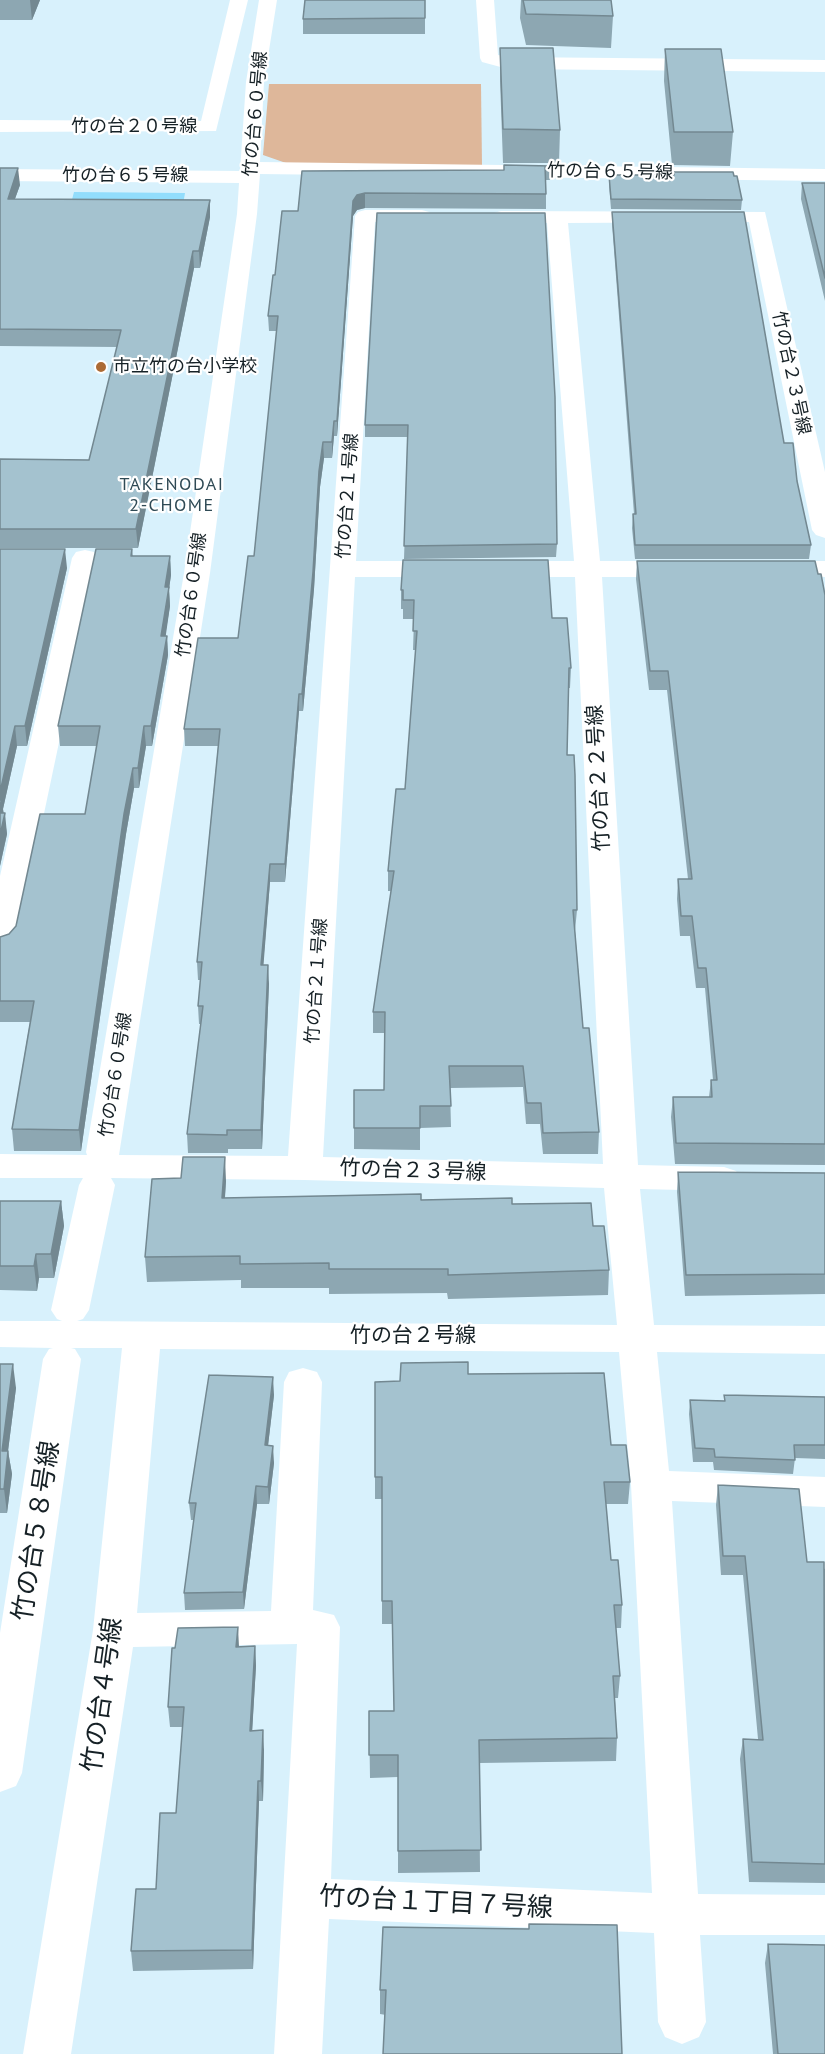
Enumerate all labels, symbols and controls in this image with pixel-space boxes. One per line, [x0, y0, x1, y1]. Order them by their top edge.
street label: 竹の台６０号線 [240, 50, 272, 178]
street label: 竹の台２０号線 [71, 116, 197, 138]
street label: 竹の台６５号線 [547, 160, 673, 184]
street label: 竹の台６５号線 [62, 165, 188, 187]
street label: 竹の台２３号線 [767, 309, 815, 437]
place label: 市立竹の台小学校 [113, 356, 257, 378]
marker: 市立竹の台小学校 [94, 360, 108, 374]
street label: 竹の台２１号線 [333, 432, 363, 560]
district label: TAKENODAI 2-CHOME [120, 474, 224, 516]
street label: 竹の台６０号線 [173, 531, 211, 659]
street label: 竹の台２２号線 [583, 704, 615, 852]
street label: 竹の台２１号線 [302, 917, 332, 1045]
street label: 竹の台６０号線 [95, 1011, 137, 1139]
street label: 竹の台２３号線 [339, 1156, 487, 1186]
street label: 竹の台２号線 [350, 1323, 476, 1349]
street label: 竹の台５８号線 [7, 1439, 67, 1623]
street label: 竹の台４号線 [77, 1616, 129, 1774]
street label: 竹の台１丁目７号線 [318, 1881, 554, 1925]

